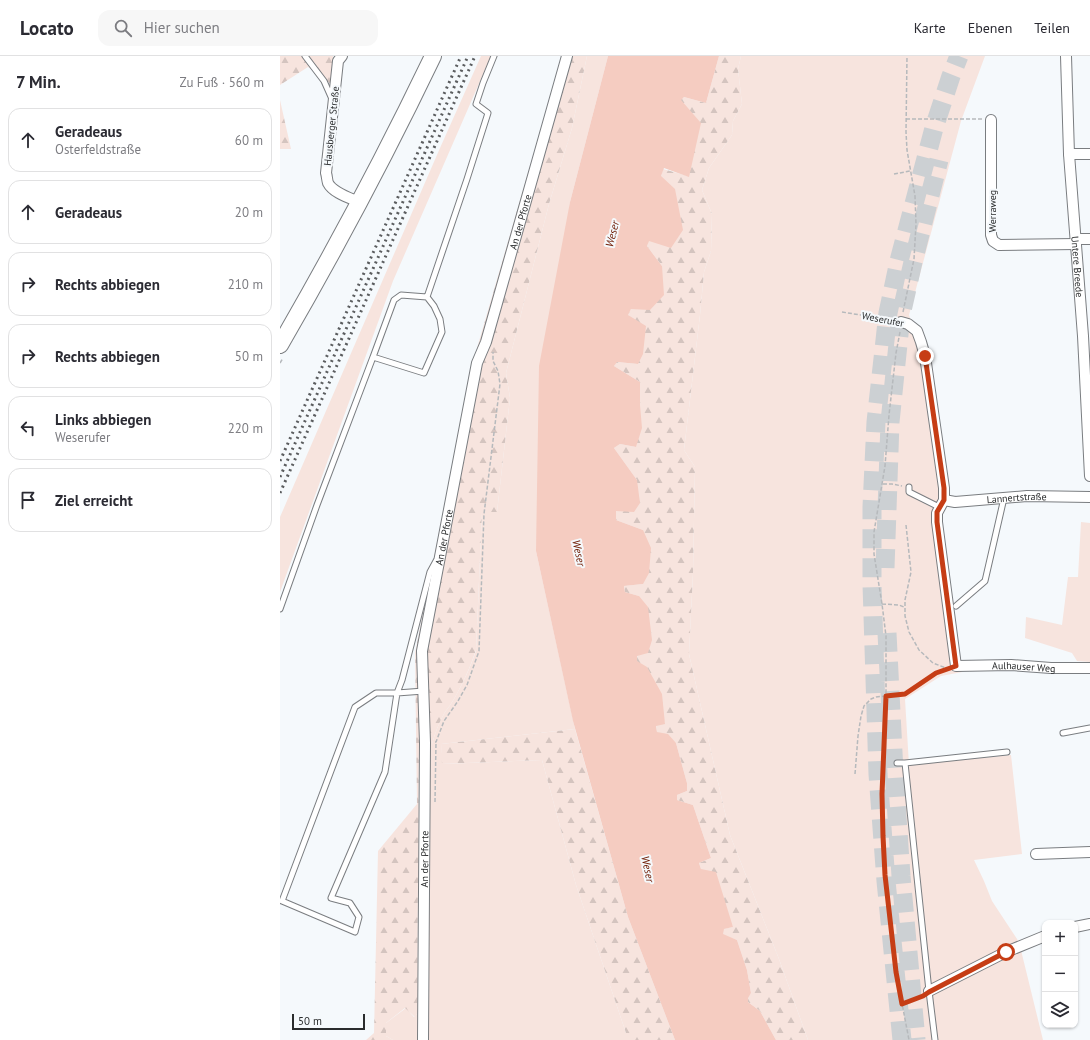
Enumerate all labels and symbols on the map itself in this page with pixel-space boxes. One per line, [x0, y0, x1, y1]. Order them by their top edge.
street label: Hausberger Straße [321, 86, 342, 166]
street label: Werraweg [986, 190, 999, 232]
street label: An der Pforte [507, 193, 534, 251]
water label: Weser [602, 218, 622, 249]
street label: Untere Breede [1068, 236, 1086, 298]
street label: Weserufer [861, 309, 906, 330]
route end [916, 347, 934, 365]
street label: Lannertstraße [986, 490, 1047, 506]
street label: An der Pforte [433, 508, 456, 566]
water label: Weser [569, 539, 589, 569]
street label: Aulhauser Weg [992, 659, 1055, 675]
street label: An der Pforte [418, 831, 431, 887]
water label: Weser [638, 855, 658, 885]
route start [997, 943, 1015, 961]
scale bar [292, 1012, 365, 1031]

